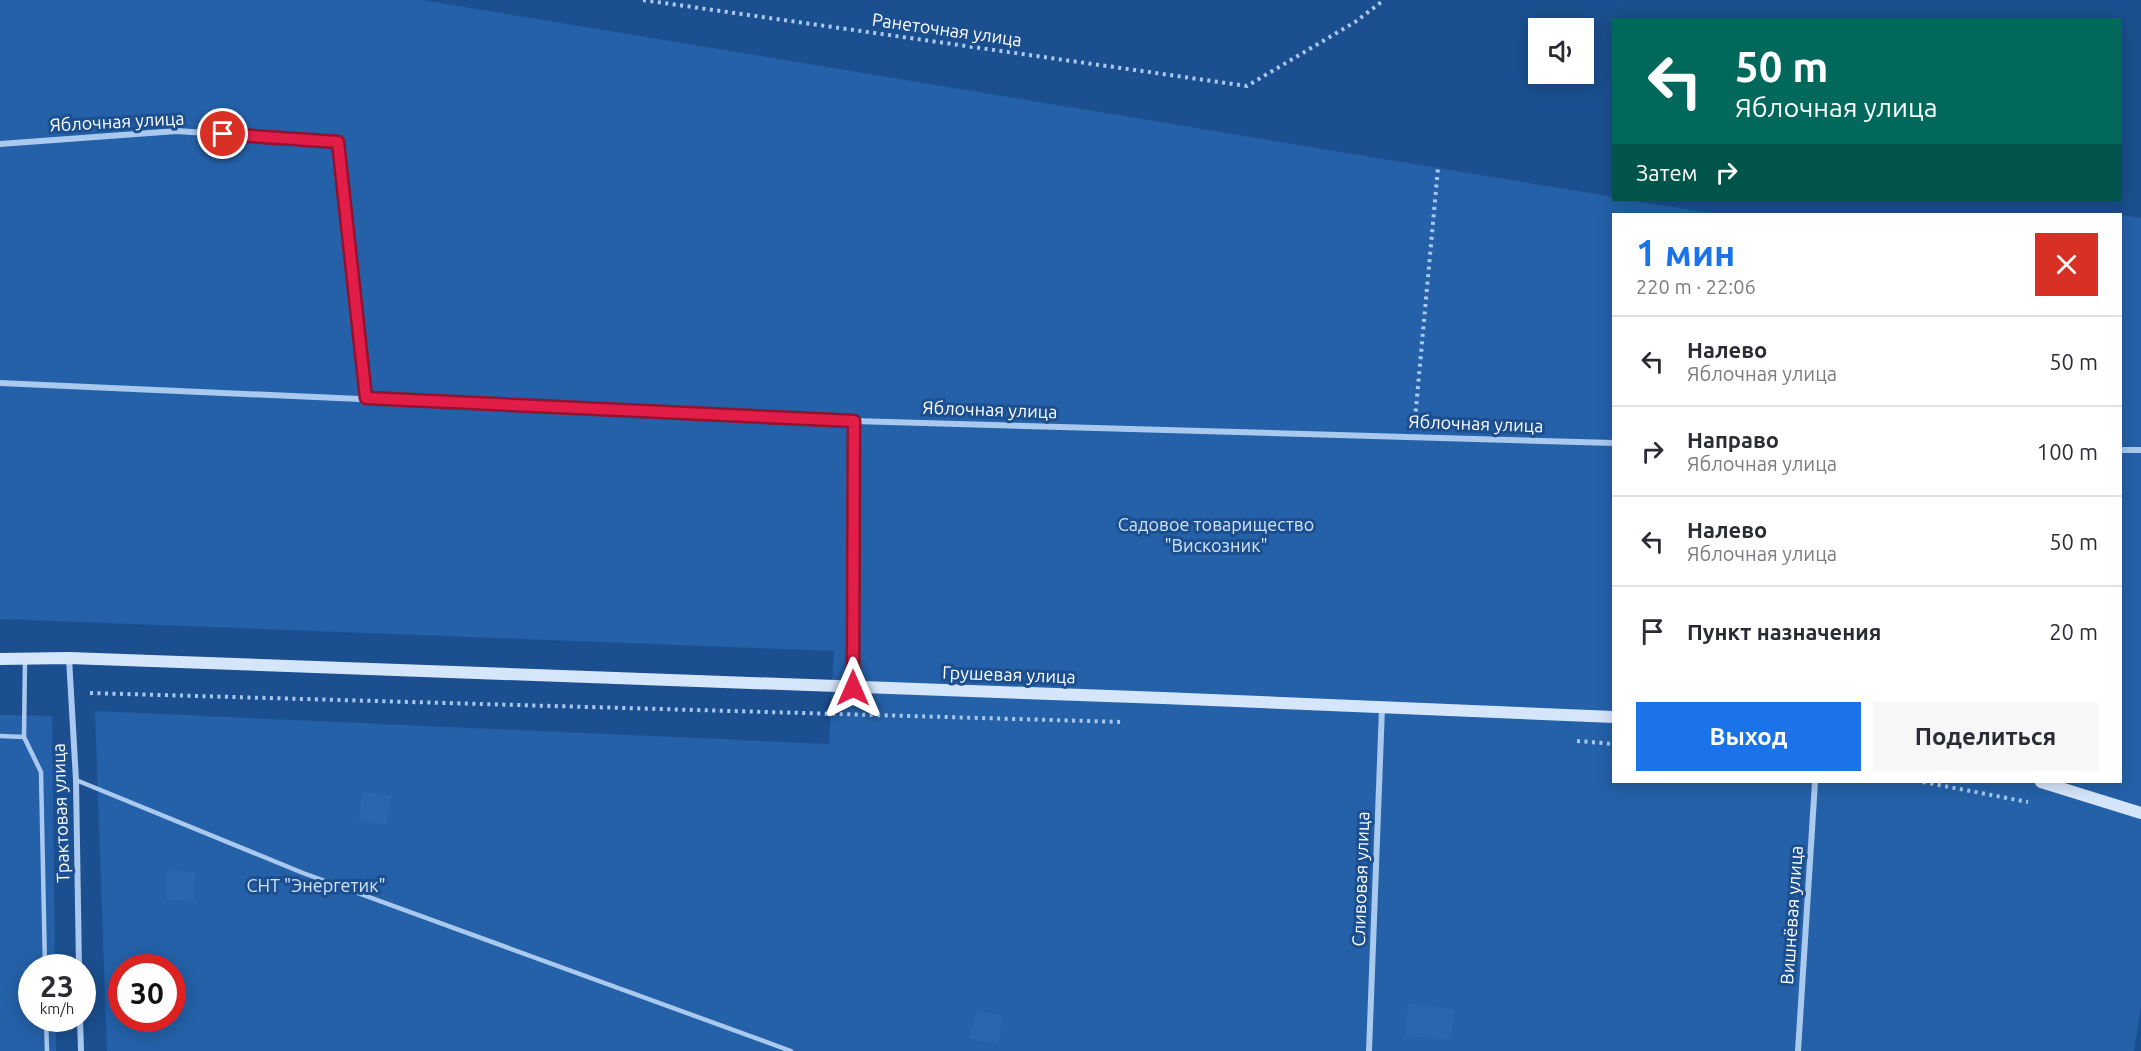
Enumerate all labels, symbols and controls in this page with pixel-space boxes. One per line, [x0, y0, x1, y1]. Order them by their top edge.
street label: Ранеточная улица [871, 9, 1023, 49]
map controls [1528, 18, 1594, 84]
button: sound [1528, 18, 1594, 84]
icon: left [1636, 42, 1714, 120]
text: 50 m [1735, 43, 1829, 90]
text: Яблочная улица [1735, 92, 1938, 122]
street label: Яблочная улица [49, 107, 185, 135]
pin [197, 108, 248, 159]
icon: arrive [206, 117, 239, 150]
icon: right [1710, 156, 1743, 189]
text: Затем [1636, 160, 1698, 185]
text: 1 мин [1636, 232, 1735, 273]
button: close [2035, 233, 2098, 296]
text: 220 m · 22:06 [1636, 275, 1756, 298]
text: Налево [1687, 337, 1767, 362]
icon: left [1636, 345, 1669, 378]
text: 50 m [2049, 349, 2098, 374]
text: Яблочная улица [1687, 362, 1837, 385]
street label: Яблочная улица [922, 397, 1058, 421]
street label: Яблочная улица [1408, 411, 1544, 435]
text: Направо [1687, 427, 1779, 452]
icon: right [1636, 435, 1669, 468]
text: 100 m [2037, 439, 2098, 464]
text: Яблочная улица [1687, 452, 1837, 475]
park label: Садовое товарищество "Вискозник" [1118, 514, 1314, 555]
text: Налево [1687, 517, 1767, 542]
icon: left [1636, 525, 1669, 558]
text: 50 m [2049, 529, 2098, 554]
text: Яблочная улица [1687, 542, 1837, 565]
icon: arrive [1636, 615, 1669, 648]
text: Пункт назначения [1687, 619, 1881, 644]
text: 20 m [2049, 619, 2098, 644]
position arrow [821, 656, 885, 720]
street label: Грушевая улица [942, 662, 1076, 686]
button: Выход [1636, 702, 1861, 771]
button: Поделиться [1873, 702, 2098, 771]
street label: Трактовая улица [48, 743, 72, 883]
street label: Сливовая улица [1348, 811, 1372, 947]
street label: Вишнёвая улица [1776, 845, 1806, 985]
park label: СНТ "Энергетик" [246, 875, 386, 895]
speed limit sign: 30 [108, 954, 186, 1032]
text: 23 [40, 969, 74, 1003]
text: km/h [40, 1000, 74, 1017]

